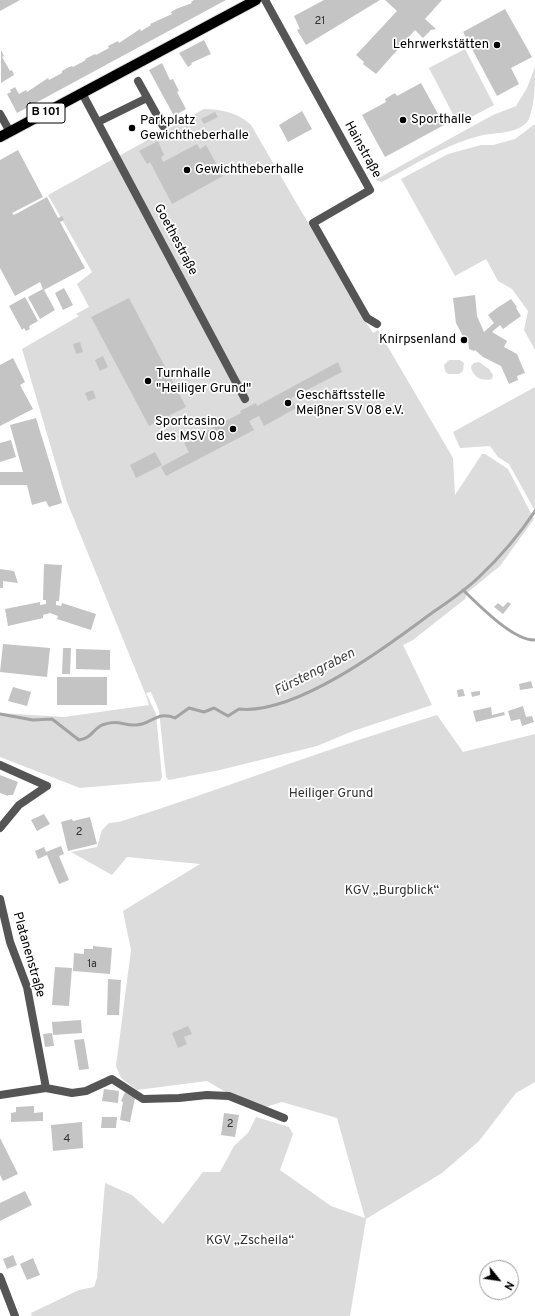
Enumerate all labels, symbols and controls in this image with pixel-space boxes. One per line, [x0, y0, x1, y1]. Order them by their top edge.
house number: 21 [315, 15, 325, 29]
place label: Lehrwerkstätten [393, 37, 489, 53]
marker: Lehrwerkstätten [492, 40, 502, 50]
road number: B 101 [27, 103, 65, 123]
place label: Sporthalle [411, 112, 471, 128]
place label: Parkplatz Gewichtheberhalle [140, 113, 249, 144]
marker: Sporthalle [398, 115, 408, 125]
street label: Hainstraße [340, 119, 384, 181]
marker: Parkplatz Gewichtheberhalle [127, 123, 137, 133]
place label: Gewichtheberhalle [195, 162, 304, 178]
marker: Gewichtheberhalle [182, 165, 192, 175]
street label: Goethestraße [150, 202, 200, 278]
place label: Knirpsenland [379, 332, 456, 348]
marker: Knirpsenland [459, 335, 469, 345]
place label: Turnhalle "Heiliger Grund" [156, 366, 251, 397]
marker: Turnhalle "Heiliger Grund" [143, 376, 153, 386]
place label: Geschäftsstelle Meißner SV 08 e.V. [296, 388, 404, 419]
marker: Geschäftsstelle Meißner SV 08 e.V. [283, 398, 293, 408]
place label: Sportcasino des MSV 08 [155, 414, 225, 445]
marker: Sportcasino des MSV 08 [228, 424, 238, 434]
water label: Fürstengraben [272, 645, 358, 701]
park label: Heiliger Grund [289, 786, 373, 802]
house number: 2 [76, 826, 82, 840]
park label: KGV „Burgblick“ [345, 883, 439, 899]
street label: Platanenstraße [8, 910, 48, 1000]
house number: 1a [87, 958, 97, 972]
house number: 2 [227, 1118, 233, 1132]
house number: 4 [64, 1133, 70, 1147]
park label: KGV „Zscheila“ [206, 1233, 294, 1249]
north arrow [479, 1260, 519, 1300]
text: N [500, 1279, 517, 1292]

